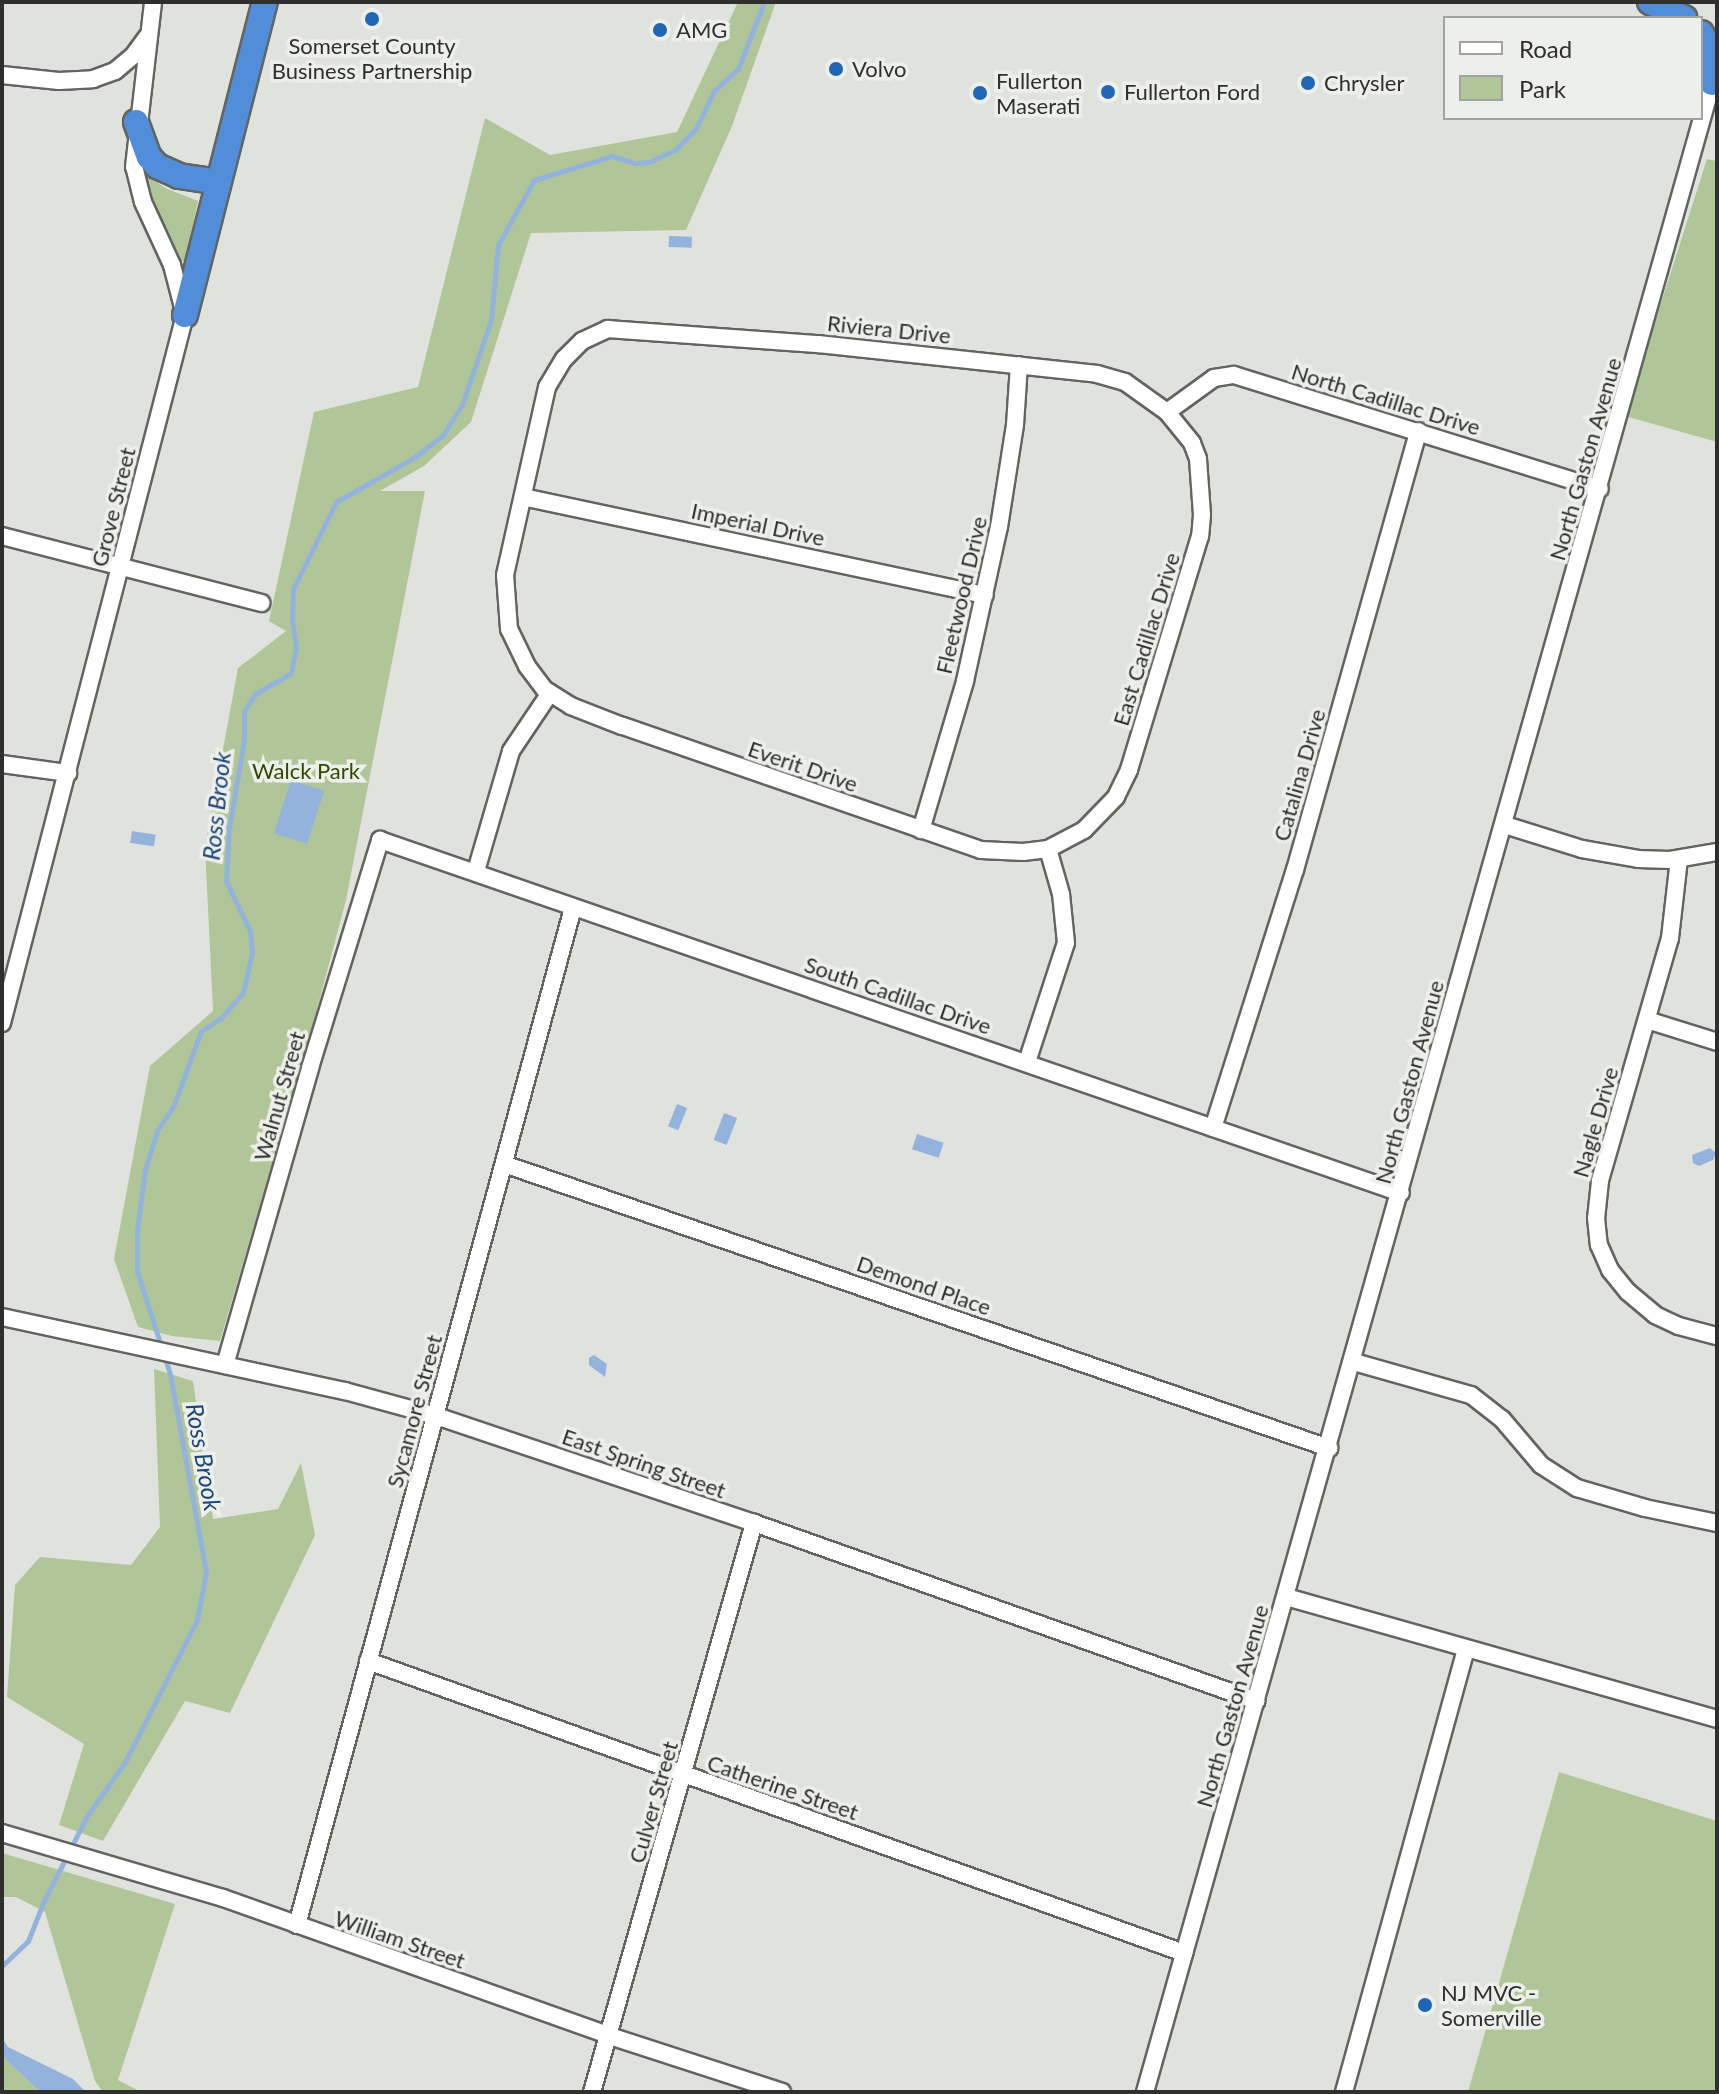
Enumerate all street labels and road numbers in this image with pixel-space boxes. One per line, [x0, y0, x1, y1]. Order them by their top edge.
street label: Riviera Drive [826, 309, 952, 349]
street label: North Gaston Avenue [1543, 354, 1627, 564]
street label: North Cadillac Drive [1288, 358, 1484, 440]
street label: Grove Street [85, 445, 141, 569]
street label: Imperial Drive [689, 497, 827, 551]
street label: Fleetwood Drive [930, 514, 992, 676]
street label: East Cadillac Drive [1107, 549, 1185, 729]
street label: Catalina Drive [1268, 706, 1330, 844]
street label: Everit Drive [745, 735, 861, 797]
street label: South Cadillac Drive [801, 951, 995, 1039]
street label: North Gaston Avenue [1369, 977, 1449, 1187]
street label: Walnut Street [248, 1028, 310, 1164]
street label: Nagle Drive [1567, 1064, 1623, 1180]
street label: Demond Place [853, 1250, 995, 1320]
street label: Sycamore Street [381, 1332, 447, 1490]
street label: East Spring Street [559, 1423, 729, 1503]
street label: North Gaston Avenue [1190, 1601, 1274, 1811]
street label: Culver Street [623, 1738, 683, 1866]
street label: Catherine Street [704, 1749, 862, 1825]
street label: William Street [331, 1904, 469, 1974]

